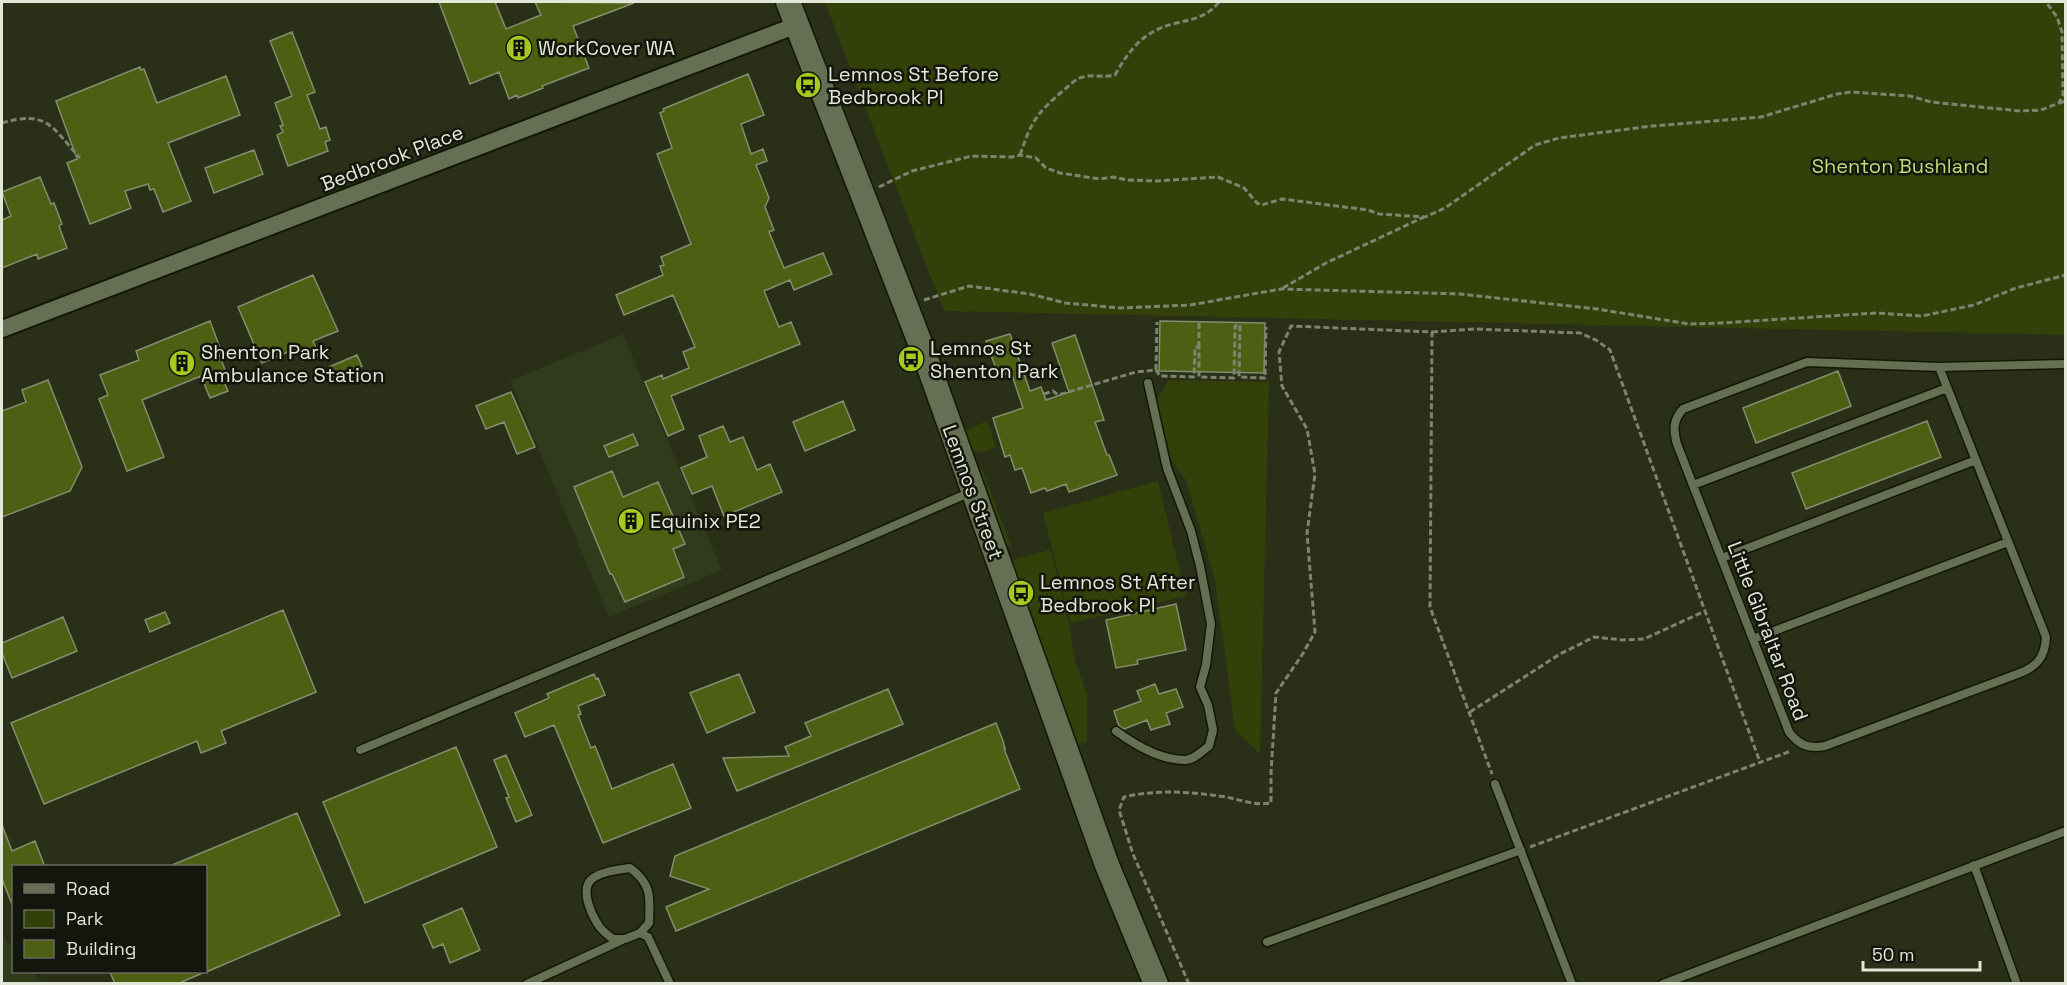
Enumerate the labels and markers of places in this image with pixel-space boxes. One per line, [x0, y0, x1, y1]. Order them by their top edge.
building icon: WorkCover WA [504, 33, 534, 63]
place label: WorkCover WA [538, 35, 675, 61]
place label: Lemnos St Before Bedbrook Pl [828, 61, 999, 110]
bus stop icon: Lemnos St Before Bedbrook Pl [793, 70, 823, 100]
place label: Lemnos St Shenton Park [930, 335, 1059, 384]
place label: Shenton Park Ambulance Station [201, 339, 385, 388]
bus stop icon: Lemnos St Shenton Park [896, 344, 926, 374]
building icon: Shenton Park Ambulance Station [167, 348, 197, 378]
building icon: Equinix PE2 [616, 506, 646, 536]
place label: Equinix PE2 [650, 508, 761, 534]
place label: Lemnos St After Bedbrook Pl [1040, 569, 1195, 618]
bus stop icon: Lemnos St After Bedbrook Pl [1006, 578, 1036, 608]

